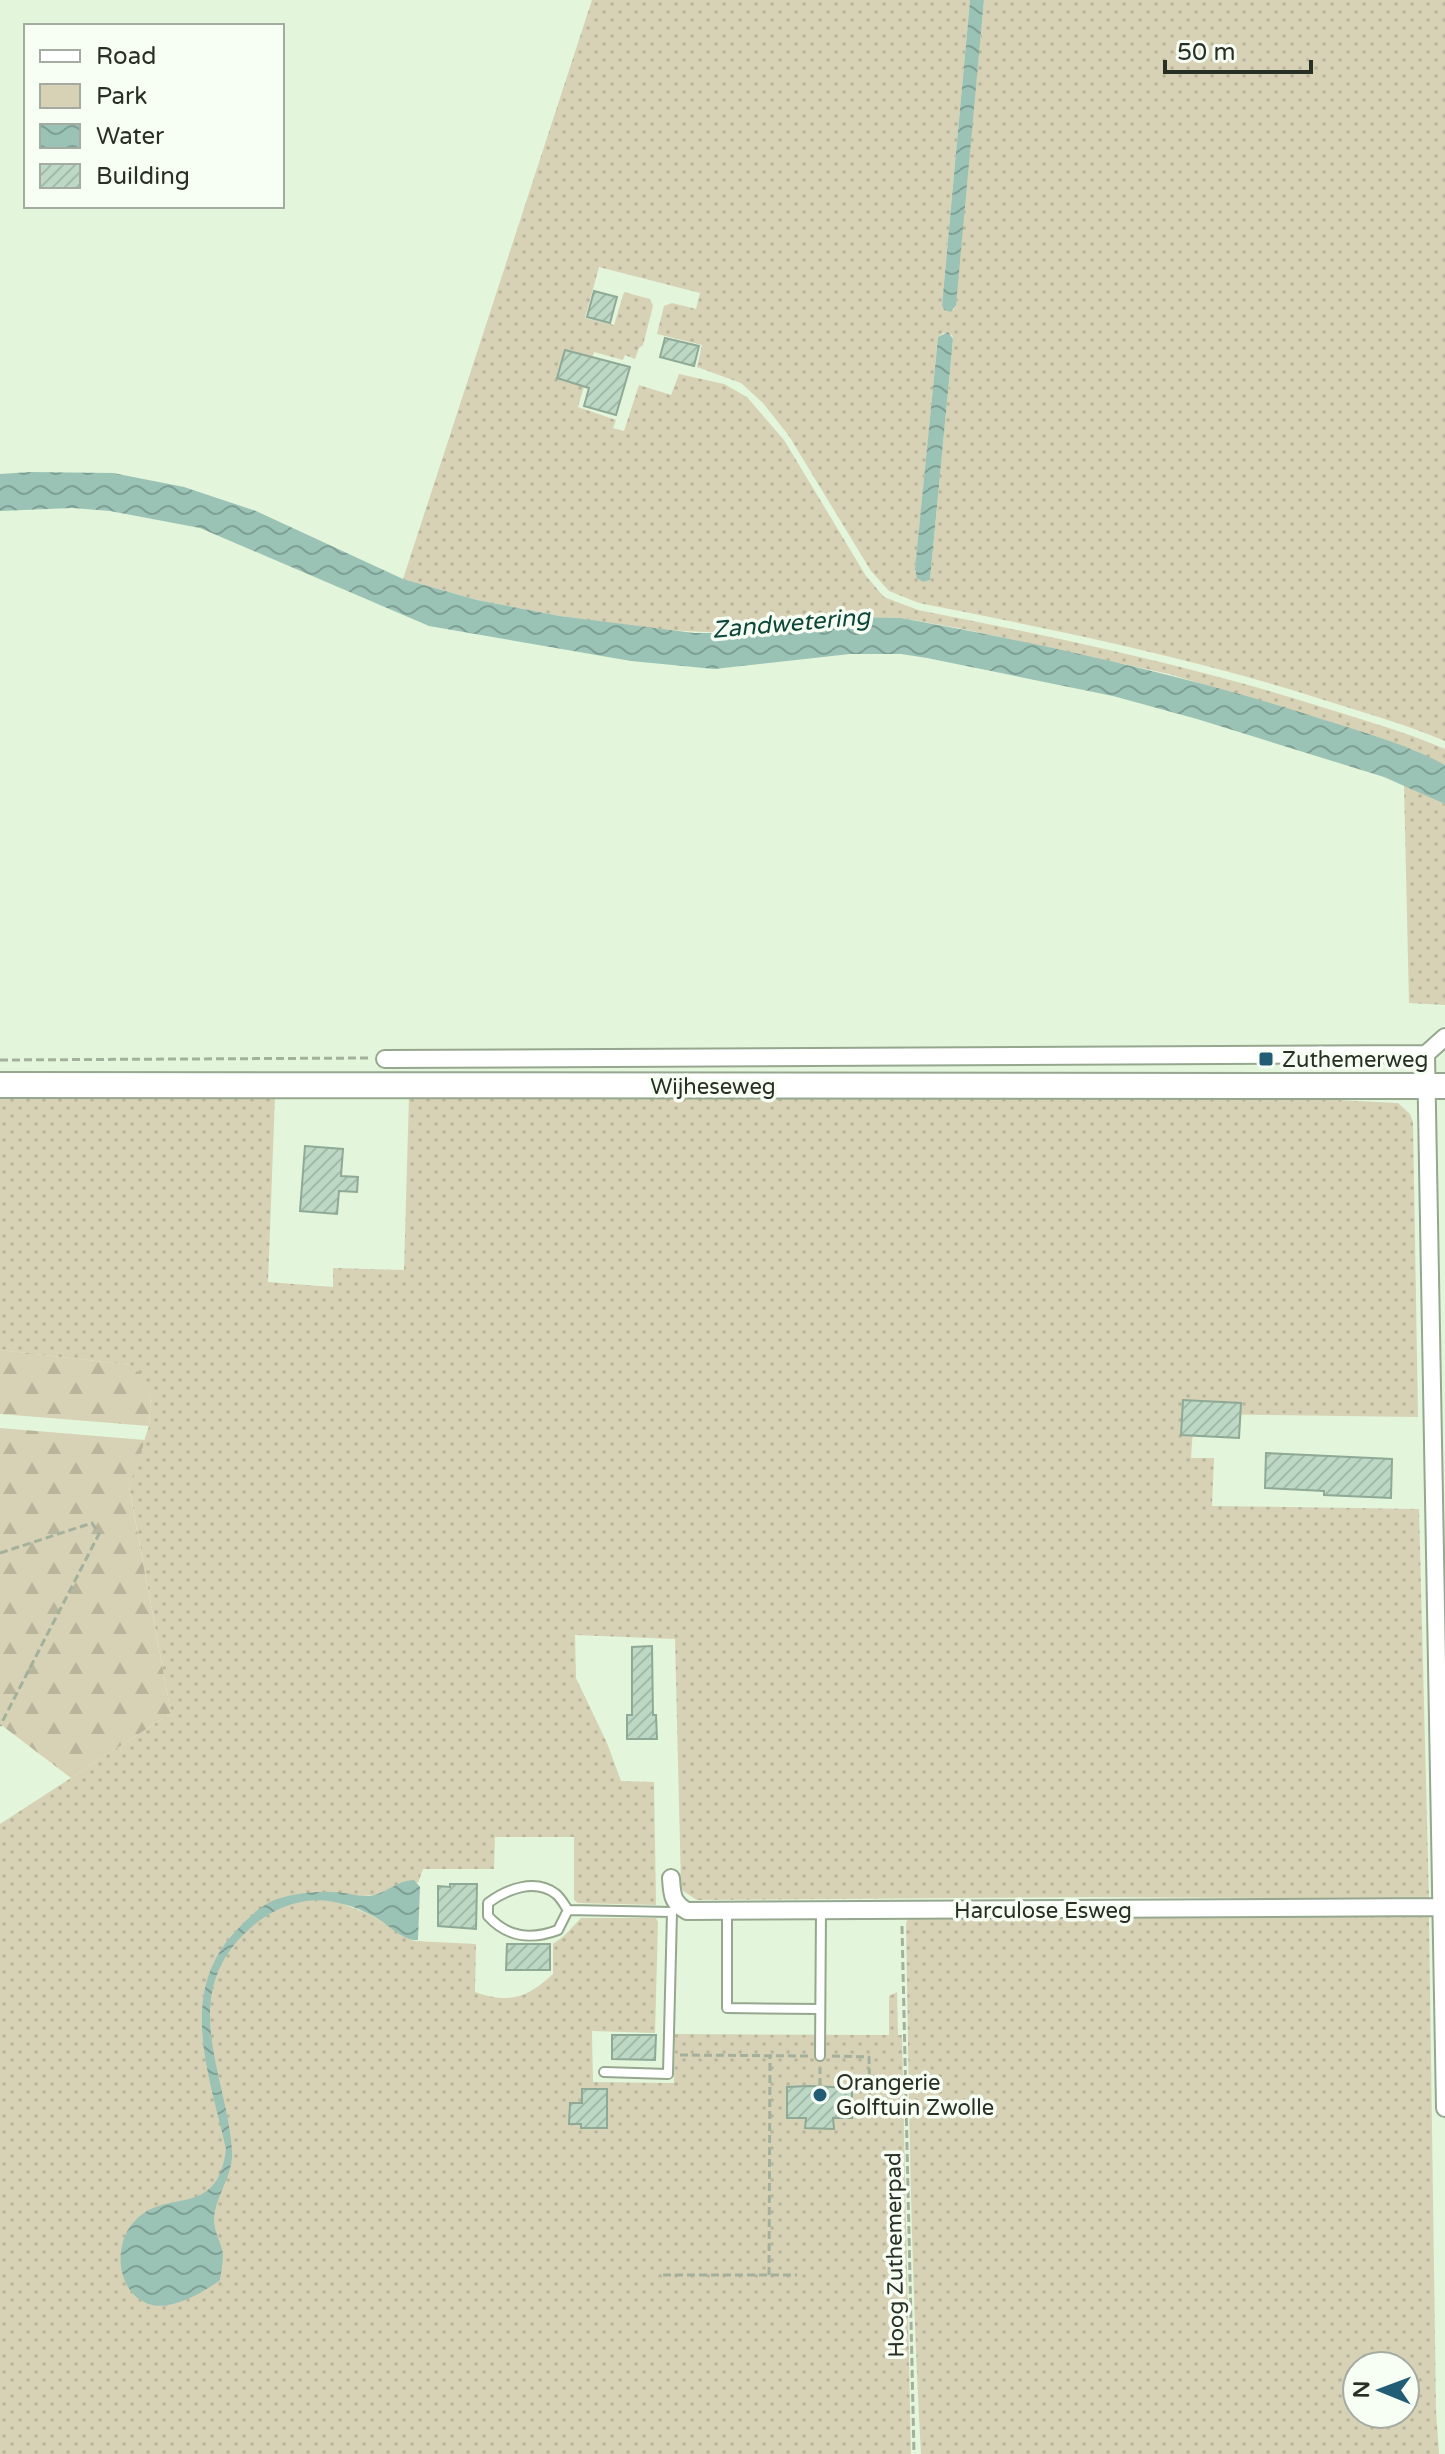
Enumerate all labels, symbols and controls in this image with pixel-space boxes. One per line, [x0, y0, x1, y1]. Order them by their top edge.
legend [24, 24, 284, 208]
scale bar [1165, 24, 1311, 74]
text: 50 m [1177, 38, 1235, 67]
text: Road [96, 42, 156, 71]
text: Park [96, 82, 147, 111]
text: Water [96, 122, 165, 151]
text: Building [96, 162, 190, 191]
water label: Zandwetering [711, 602, 873, 645]
place label: Zuthemerweg [1282, 1047, 1428, 1073]
marker: Zuthemerweg [1257, 1050, 1275, 1068]
street label: Wijheseweg [650, 1074, 776, 1100]
street label: Harculose Esweg [954, 1898, 1132, 1924]
place label: Orangerie Golftuin Zwolle [836, 2070, 994, 2121]
marker: Orangerie Golftuin Zwolle [811, 2086, 829, 2104]
street label: Hoog Zuthemerpad [880, 2152, 910, 2358]
north arrow [1341, 2350, 1421, 2430]
text: N [1349, 2381, 1375, 2399]

